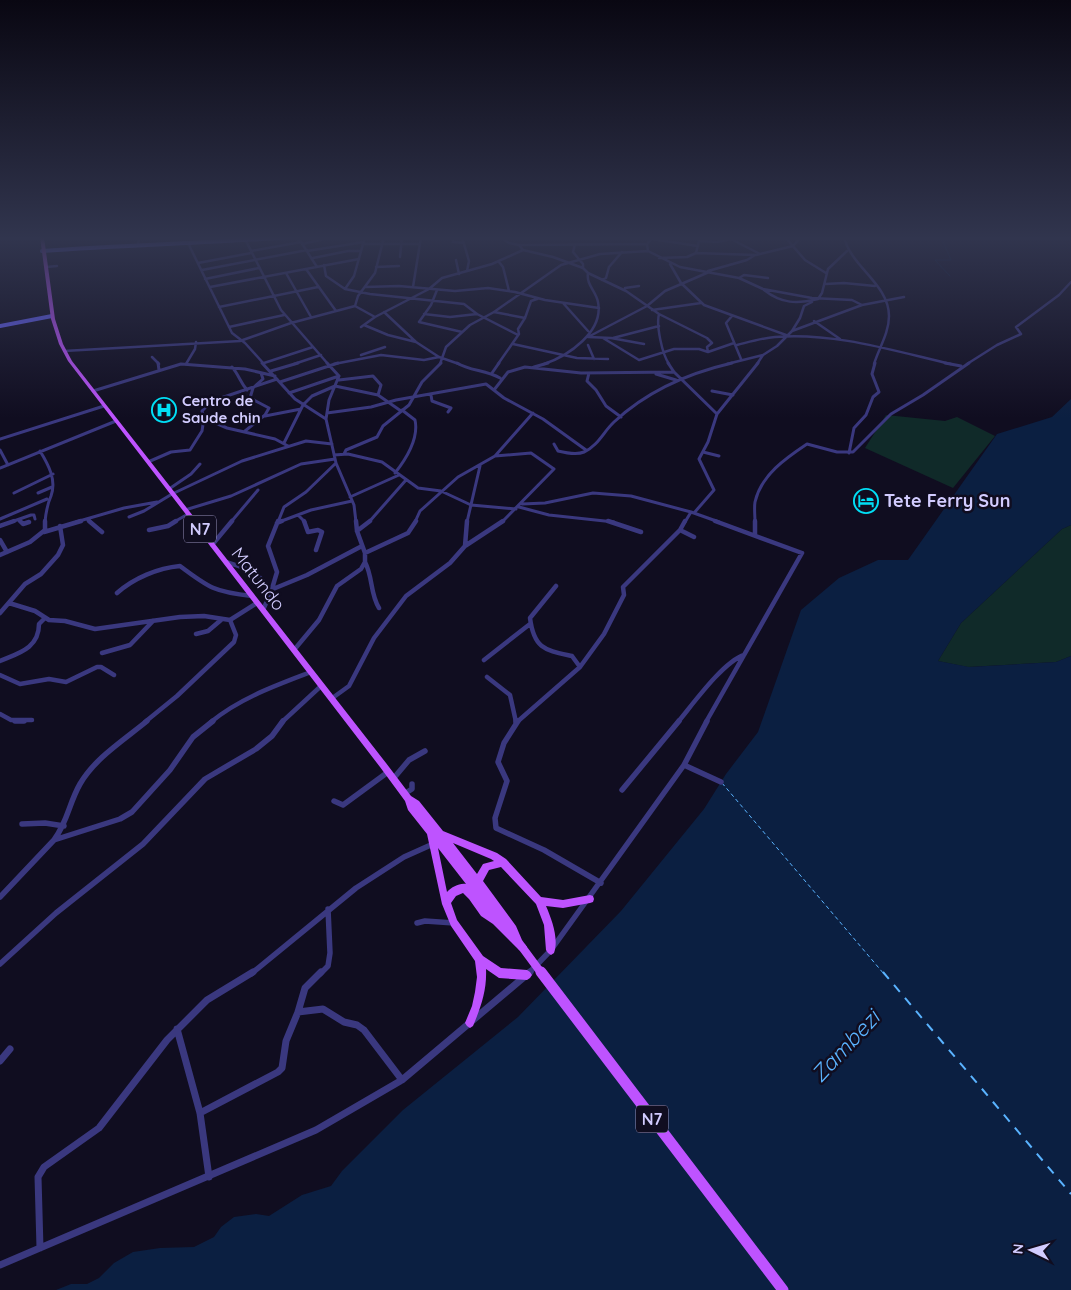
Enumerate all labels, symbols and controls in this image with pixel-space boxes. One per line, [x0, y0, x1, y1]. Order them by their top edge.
place label: Centro de Saude chin [182, 391, 261, 427]
hospital icon: Centro de Saude chin [151, 397, 177, 423]
hotel icon: Tete Ferry Sun [853, 488, 879, 514]
place label: Tete Ferry Sun [884, 489, 1010, 512]
road number: N7 [184, 516, 216, 542]
street label: Matundo [226, 542, 290, 615]
water label: Zambezi [805, 1002, 887, 1088]
road number: N7 [636, 1106, 668, 1132]
north arrow [1006, 1225, 1056, 1275]
text: N [1009, 1243, 1027, 1255]

